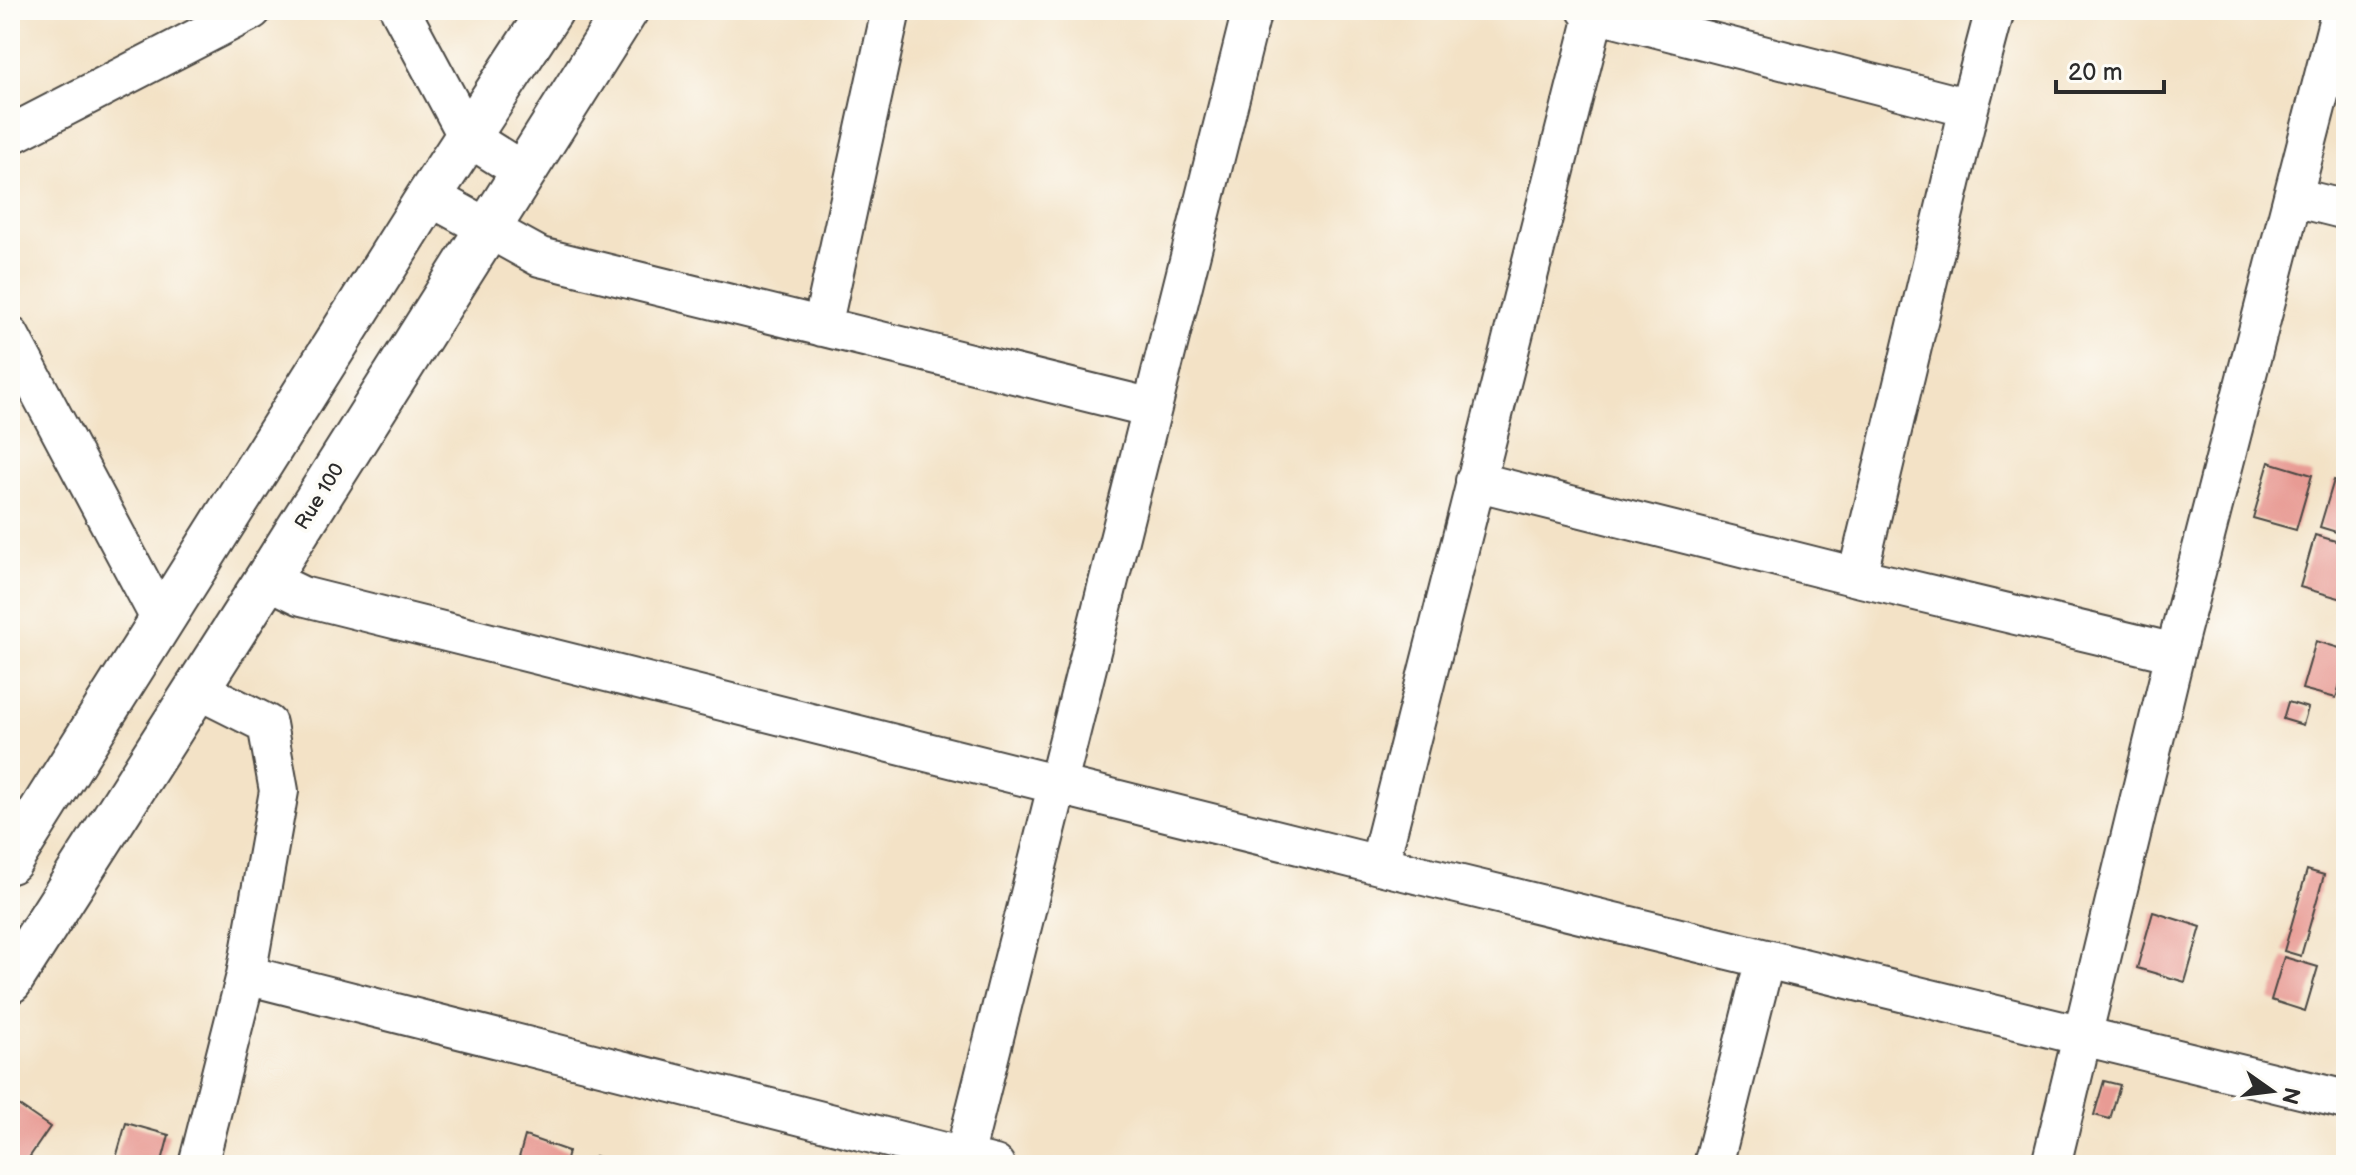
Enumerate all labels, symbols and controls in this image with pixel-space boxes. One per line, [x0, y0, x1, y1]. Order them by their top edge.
scale bar [2056, 44, 2164, 94]
text: 20 m [2068, 58, 2123, 87]
street label: Rue 100 [290, 459, 350, 534]
north arrow [2232, 1051, 2312, 1131]
text: N [2275, 1084, 2305, 1107]

